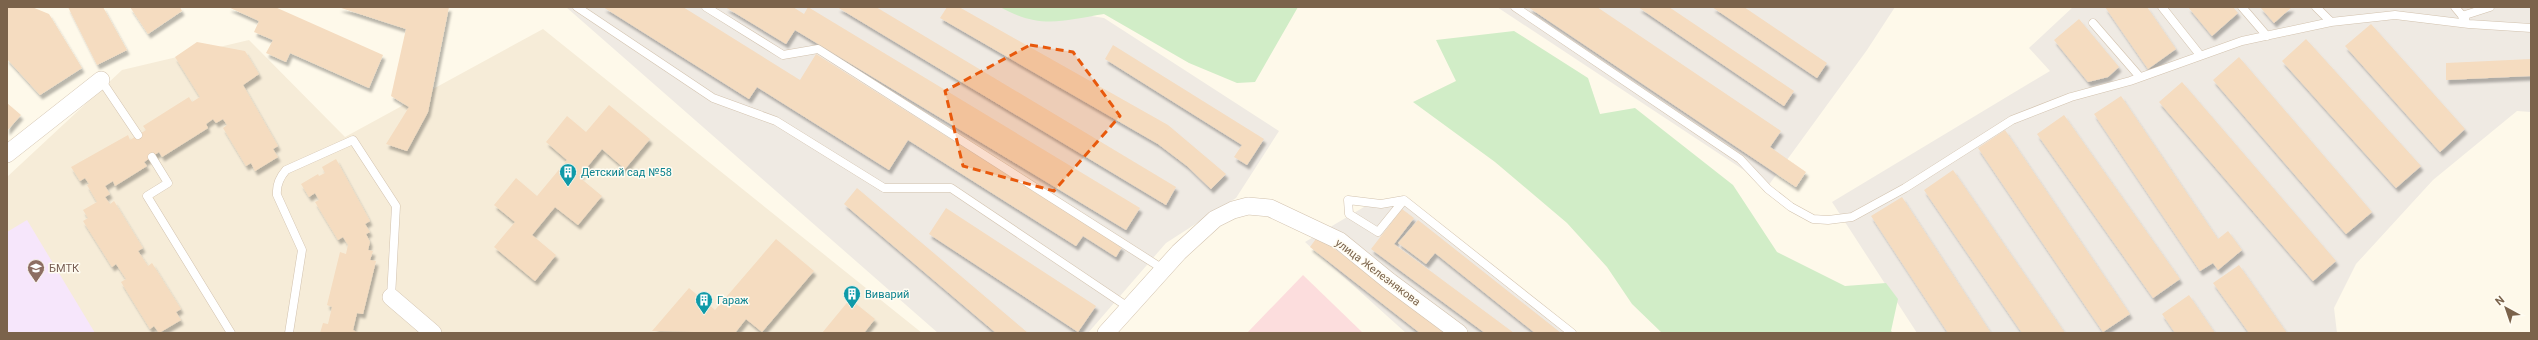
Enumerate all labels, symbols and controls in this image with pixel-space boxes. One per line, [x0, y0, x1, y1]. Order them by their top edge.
building icon: Детский сад №58 [558, 162, 578, 187]
place label: Детский сад №58 [581, 166, 672, 179]
street label: улица Железнякова [1333, 236, 1423, 309]
school or university icon: БМТК [26, 258, 46, 283]
place label: БМТК [49, 262, 80, 275]
building icon: Виварий [842, 284, 862, 309]
place label: Виварий [865, 288, 909, 301]
north arrow [2486, 288, 2526, 328]
building icon: Гараж [694, 290, 714, 315]
text: N [2493, 293, 2507, 308]
place label: Гараж [717, 294, 749, 307]

